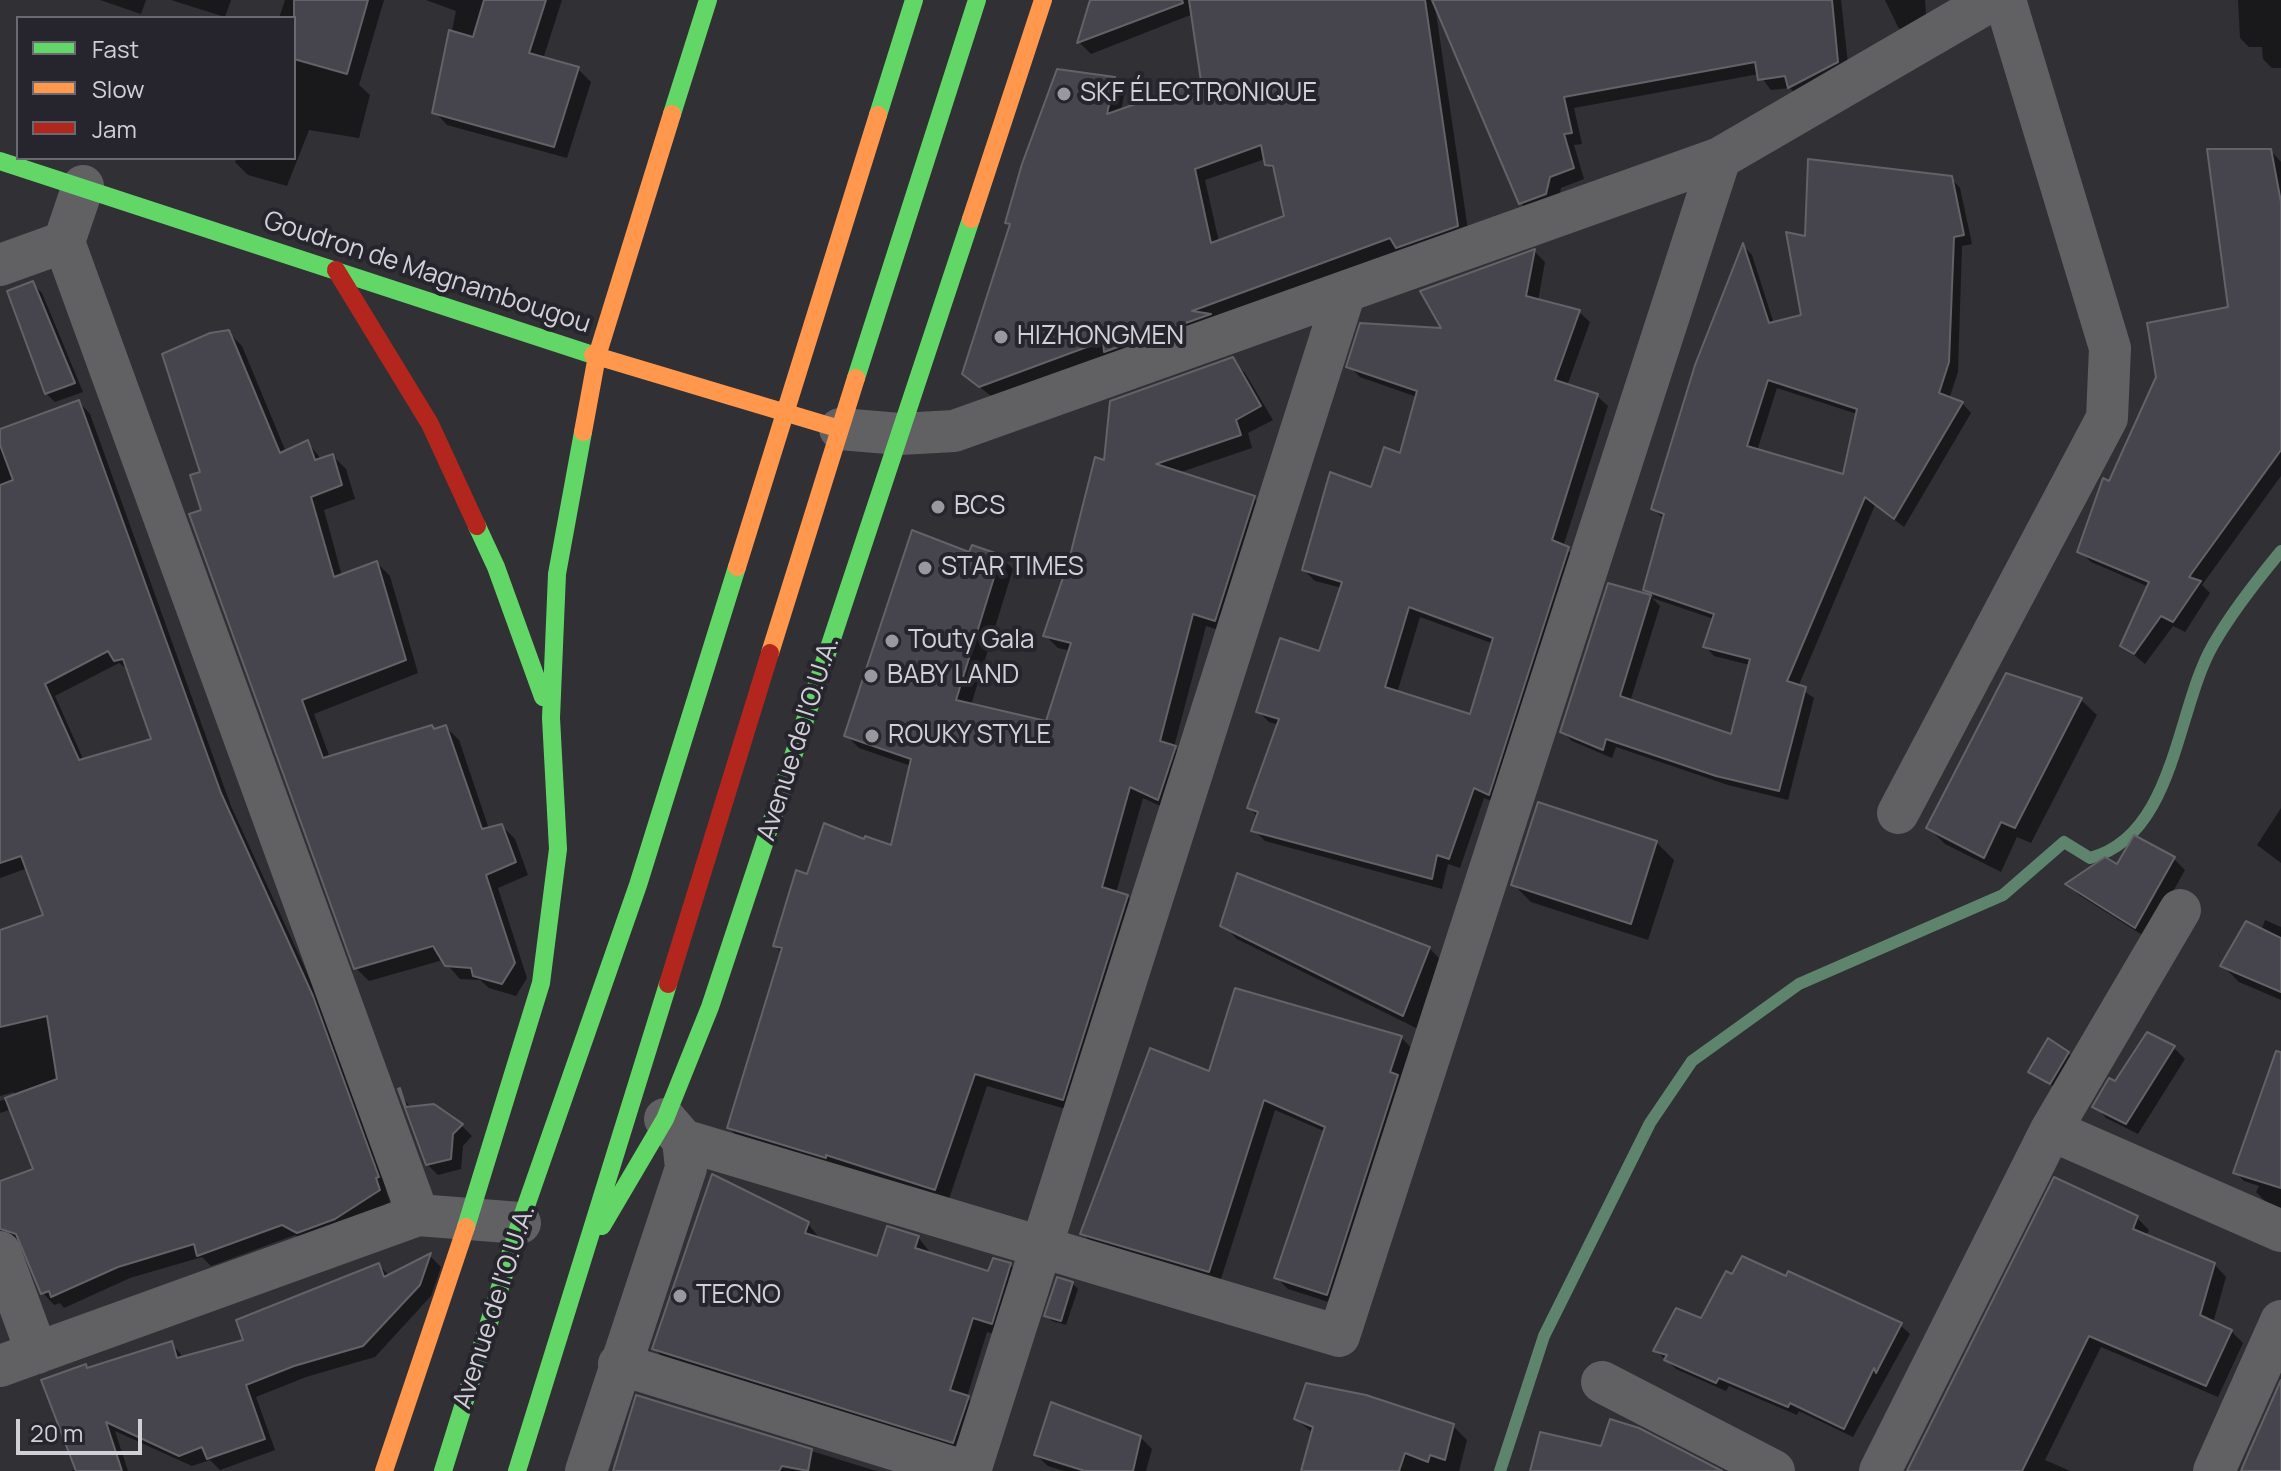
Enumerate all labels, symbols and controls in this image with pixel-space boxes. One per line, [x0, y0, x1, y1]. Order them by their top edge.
legend [16, 16, 296, 160]
text: Fast [92, 32, 139, 65]
text: Slow [92, 72, 145, 105]
place label: SKF ÉLECTRONIQUE [1080, 78, 1317, 110]
marker: SKF ÉLECTRONIQUE [1055, 85, 1073, 103]
text: Jam [92, 112, 137, 145]
street label: Goudron de Magnambougou [260, 205, 594, 341]
place label: HIZHONGMEN [1017, 321, 1184, 353]
marker: HIZHONGMEN [992, 328, 1010, 346]
place label: BCS [954, 491, 1005, 523]
marker: BCS [929, 498, 947, 516]
place label: STAR TIMES [941, 552, 1084, 584]
marker: STAR TIMES [916, 559, 934, 577]
place label: Touty Gala [908, 625, 1034, 657]
marker: Touty Gala [883, 632, 901, 650]
street label: Avenue de l'O.U.A. [751, 633, 847, 845]
place label: BABY LAND [887, 660, 1019, 692]
marker: BABY LAND [862, 667, 880, 685]
place label: ROUKY STYLE [888, 720, 1051, 752]
marker: ROUKY STYLE [863, 727, 881, 745]
street label: Avenue de l'O.U.A. [447, 1201, 543, 1413]
place label: TECNO [696, 1280, 781, 1312]
marker: TECNO [671, 1287, 689, 1305]
scale bar [20, 1403, 146, 1453]
text: 20 m [30, 1416, 83, 1449]

